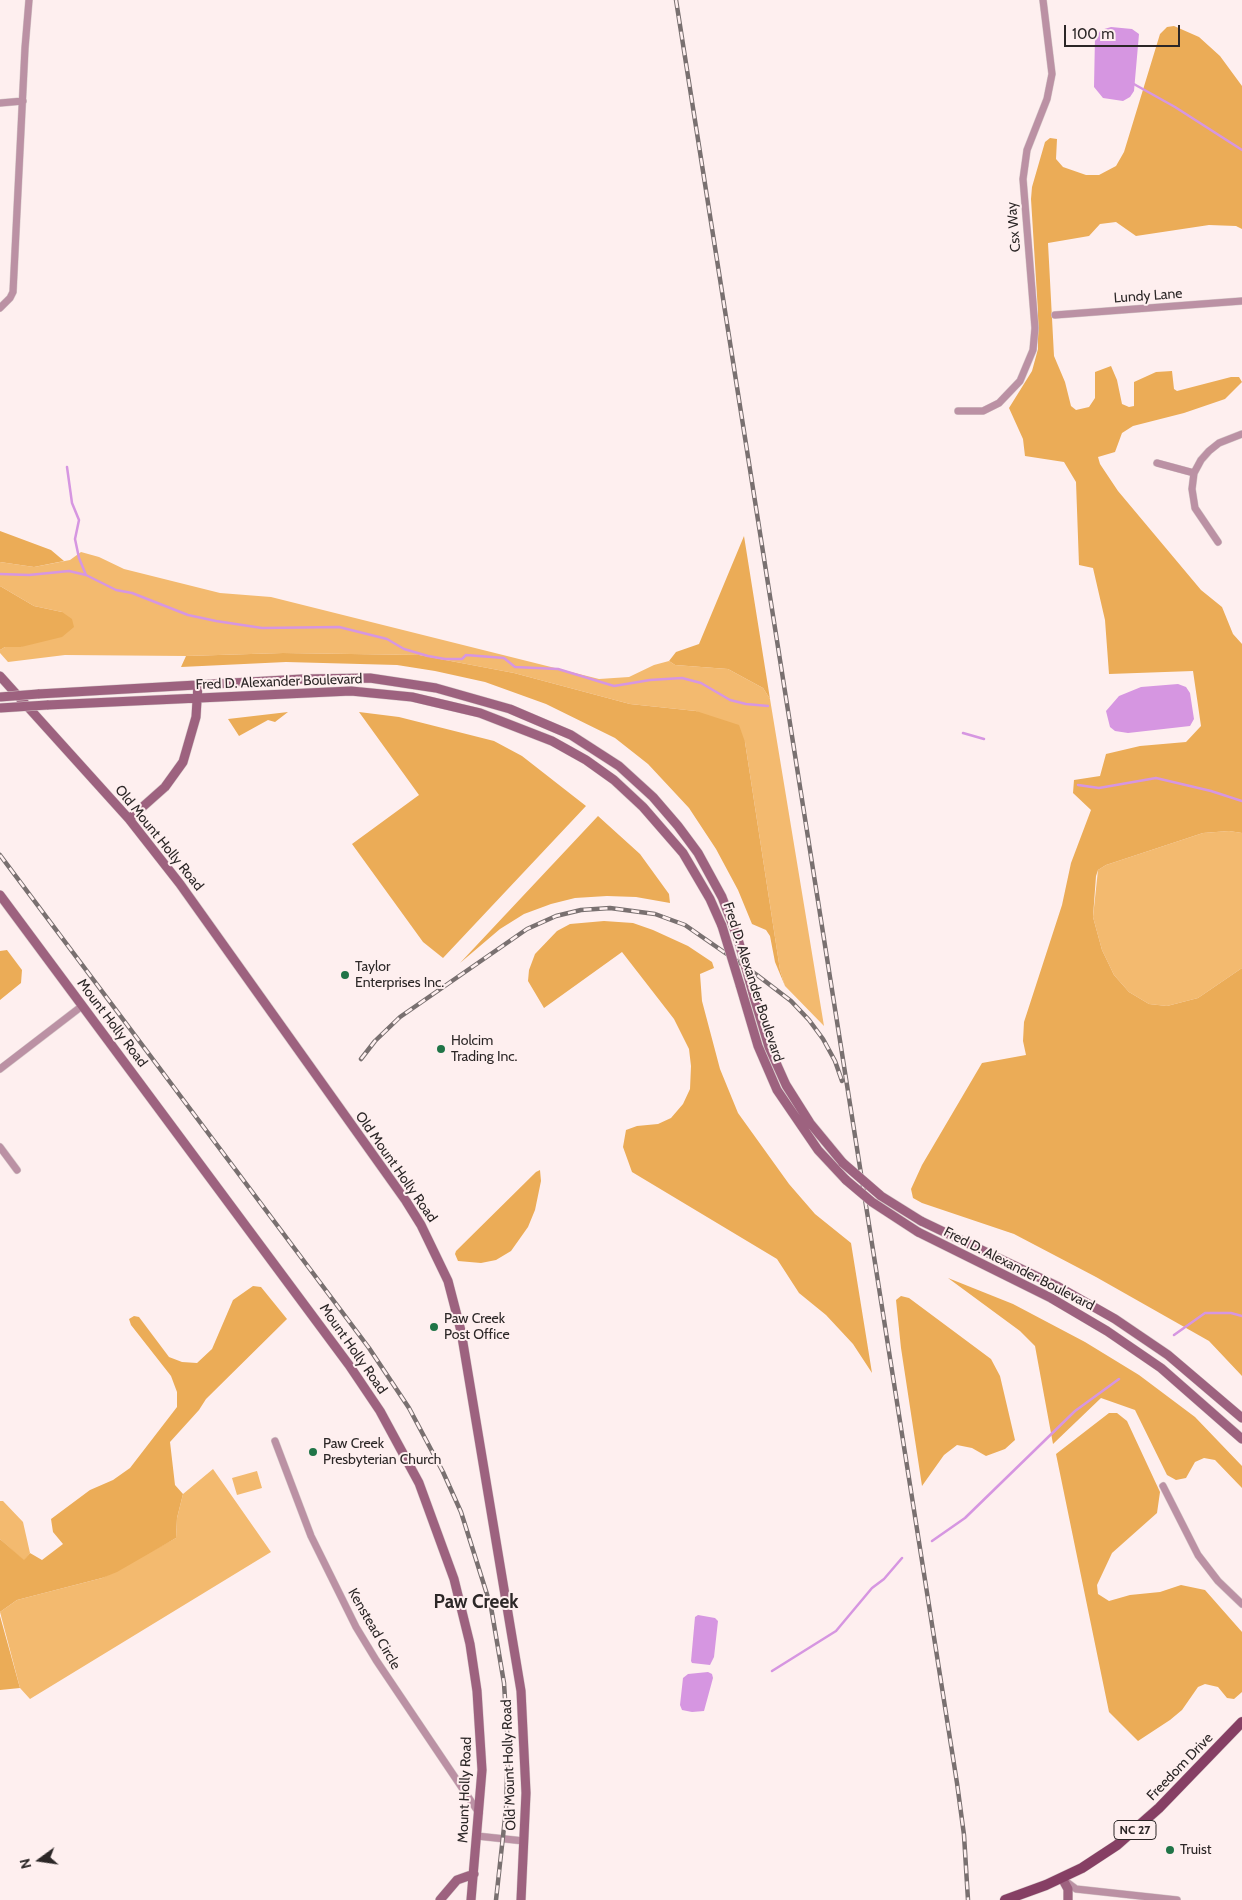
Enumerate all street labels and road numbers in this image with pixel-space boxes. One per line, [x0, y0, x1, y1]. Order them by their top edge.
street label: Csx Way [1003, 201, 1025, 253]
street label: Lundy Lane [1113, 285, 1183, 307]
street label: Fred D. Alexander Boulevard [195, 671, 363, 693]
street label: Old Mount Holly Road [111, 782, 207, 894]
street label: Fred D. Alexander Boulevard [719, 900, 787, 1064]
street label: Mount Holly Road [73, 975, 151, 1071]
street label: Old Mount Holly Road [352, 1108, 440, 1226]
street label: Fred D. Alexander Boulevard [941, 1224, 1097, 1314]
street label: Mount Holly Road [316, 1301, 390, 1397]
street label: Kenstead Circle [344, 1586, 404, 1672]
street label: Old Mount Holly Road [498, 1699, 520, 1831]
street label: Freedom Drive [1144, 1730, 1216, 1804]
street label: Mount Holly Road [455, 1737, 475, 1843]
road number: NC 27 [1114, 1820, 1156, 1840]

